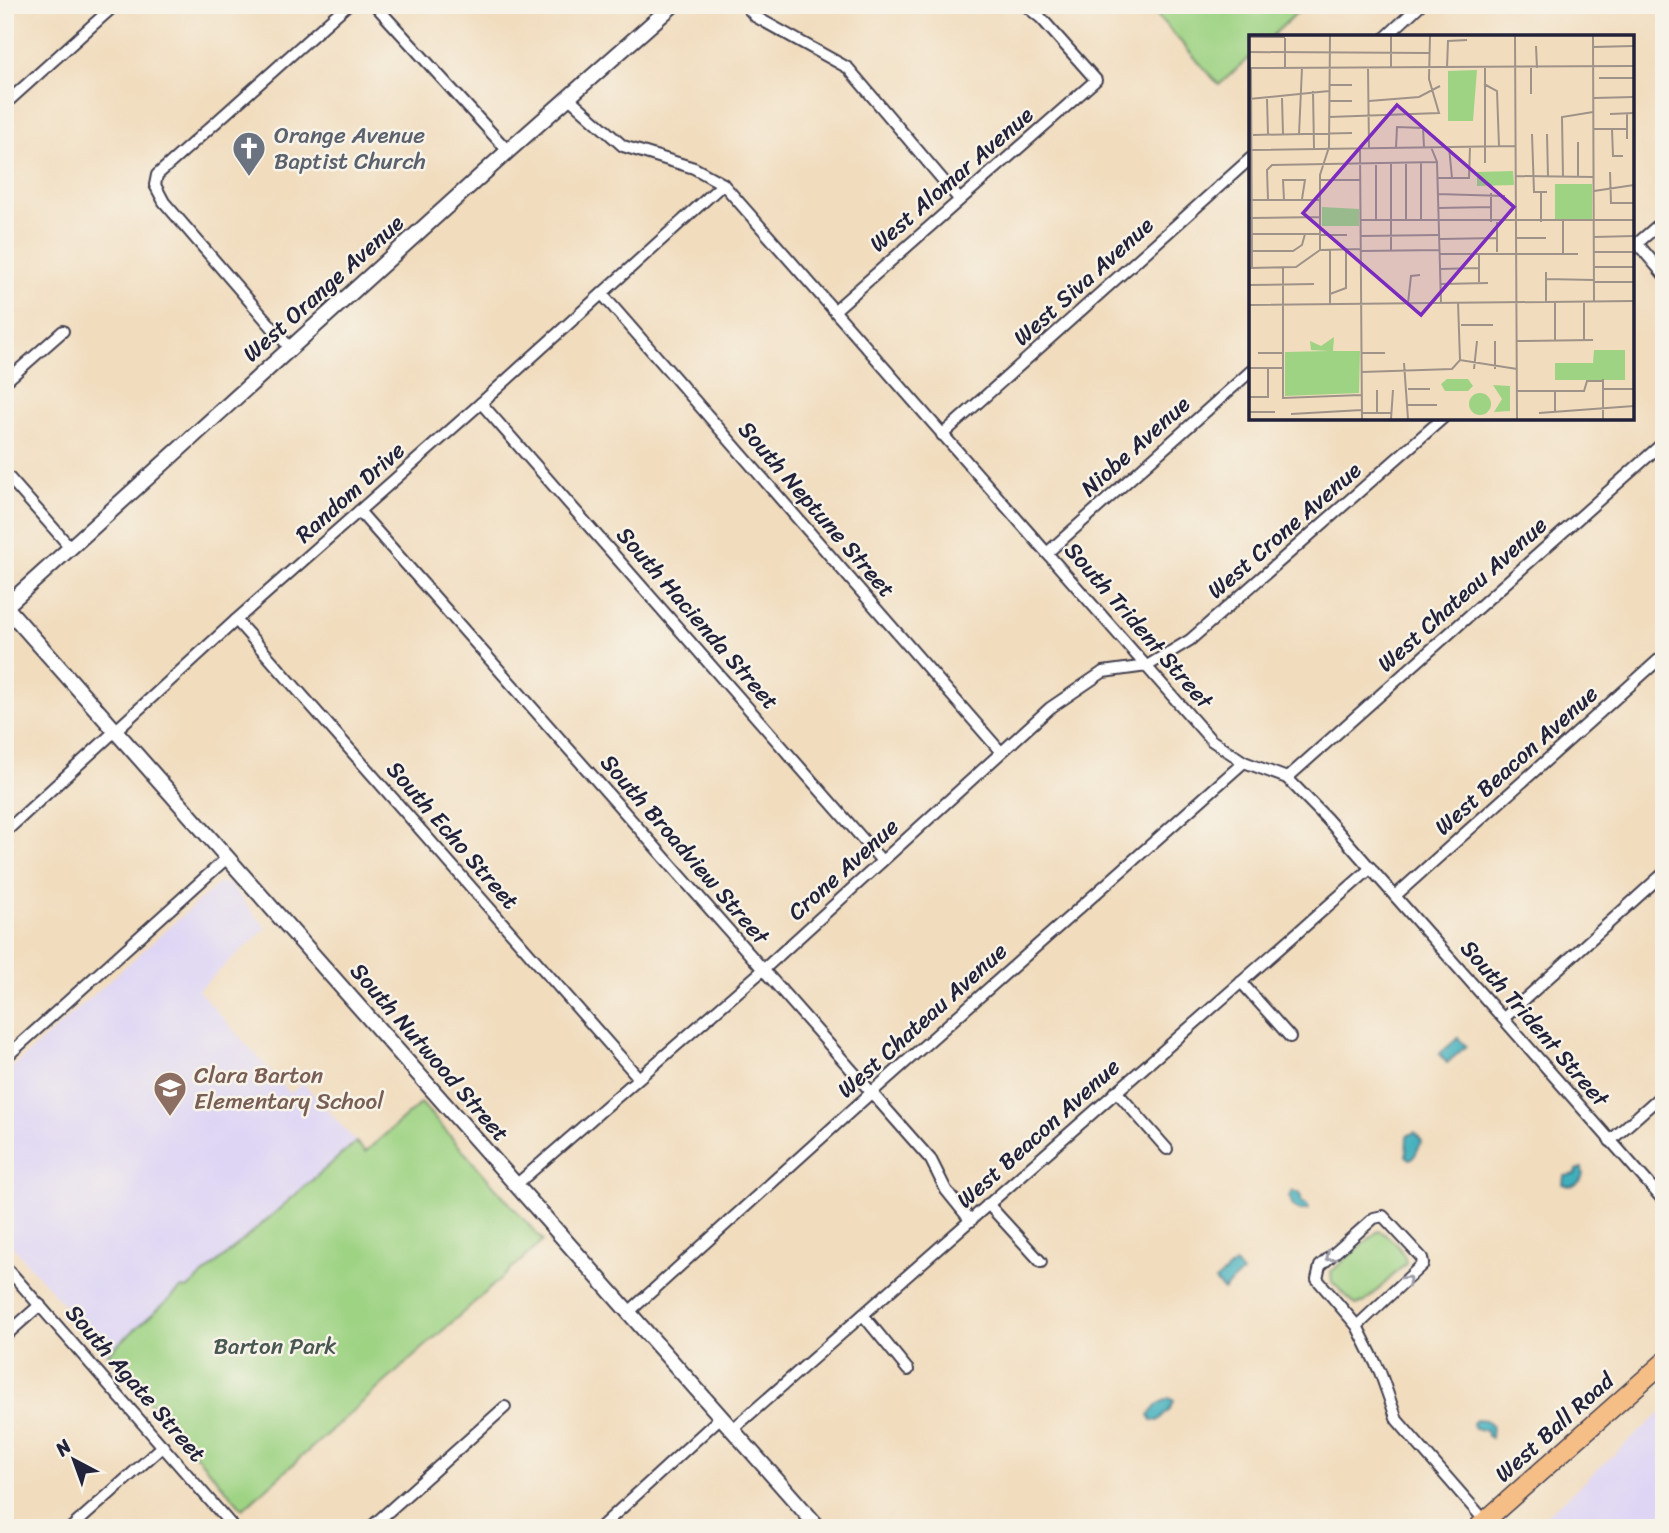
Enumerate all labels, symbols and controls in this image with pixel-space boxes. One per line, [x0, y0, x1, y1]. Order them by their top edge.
inset map [1249, 35, 1634, 420]
street label: West Alomar Avenue [860, 96, 1043, 263]
place label: Orange Avenue Baptist Church [274, 115, 426, 182]
church icon: Orange Avenue Baptist Church [230, 129, 268, 178]
street label: West Orange Avenue [233, 204, 414, 373]
street label: West Siva Avenue [1003, 206, 1163, 356]
street label: Niobe Avenue [1071, 385, 1200, 508]
street label: South Neptune Street [727, 411, 906, 608]
street label: Random Drive [286, 431, 415, 554]
street label: West Crone Avenue [1197, 451, 1371, 610]
street label: West Chateau Avenue [1367, 506, 1557, 683]
street label: South Hacienda Street [606, 517, 789, 720]
street label: South Trident Street [1054, 532, 1225, 720]
street label: West Beacon Avenue [1425, 675, 1608, 846]
street label: South Broadview Street [590, 744, 781, 956]
street label: South Echo Street [376, 751, 530, 919]
street label: Crone Avenue [778, 807, 909, 931]
street label: South Trident Street [1450, 930, 1621, 1118]
street label: West Chateau Avenue [827, 932, 1017, 1109]
street label: South Nutwood Street [339, 953, 520, 1152]
street label: West Beacon Avenue [947, 1048, 1130, 1219]
place label: Clara Barton Elementary School [194, 1055, 384, 1122]
school or university icon: Clara Barton Elementary School [151, 1069, 189, 1118]
one-way arrow [1325, 1249, 1338, 1261]
one-way arrow [1399, 1276, 1412, 1288]
street label: South Agate Street [55, 1295, 217, 1472]
park label: Barton Park [214, 1326, 336, 1367]
street label: West Ball Road [1485, 1361, 1625, 1493]
north arrow [38, 1424, 108, 1494]
text: N [47, 1430, 80, 1465]

